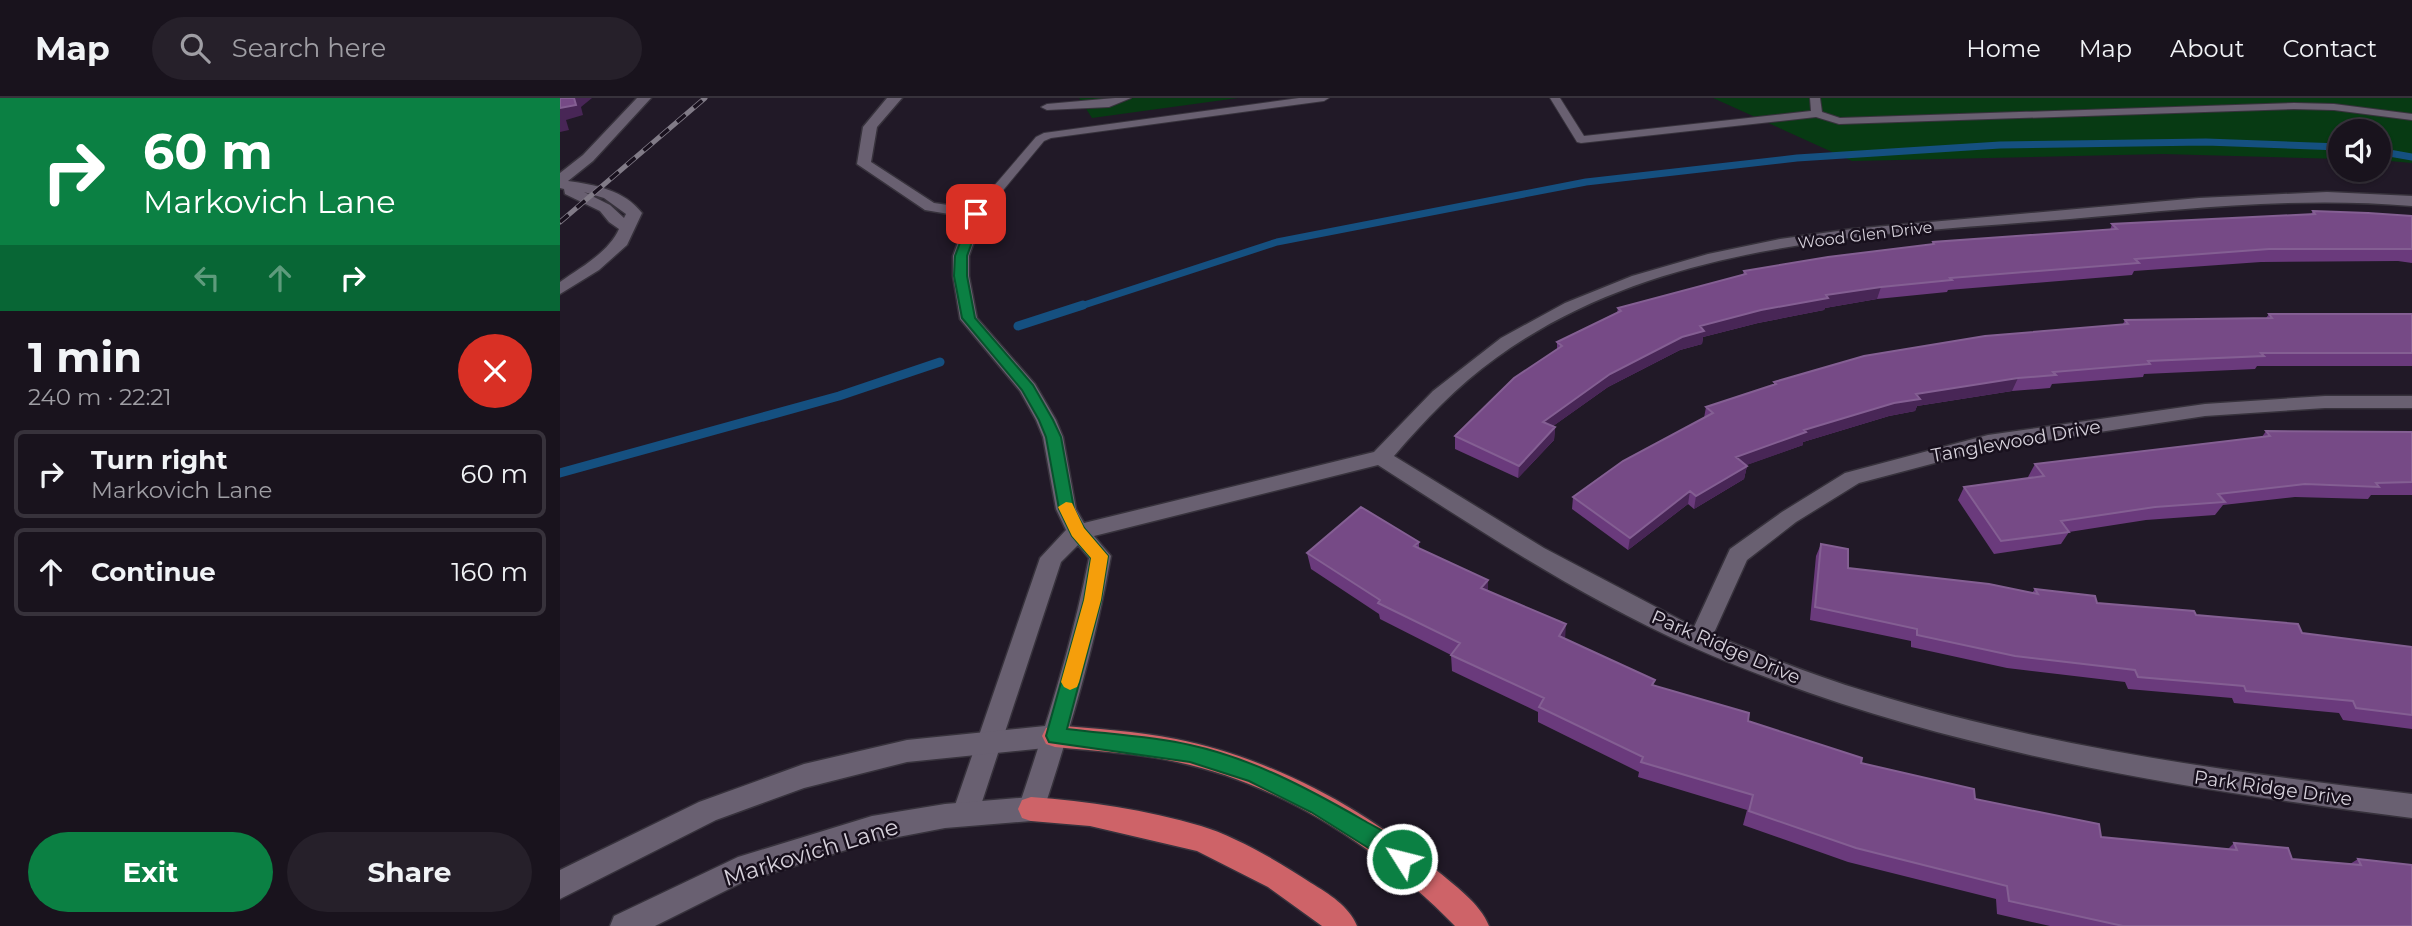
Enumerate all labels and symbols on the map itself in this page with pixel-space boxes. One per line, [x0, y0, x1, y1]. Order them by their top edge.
pin [946, 184, 1006, 244]
street label: Wood Glen Drive [1797, 217, 1933, 253]
street label: Tanglewood Drive [1929, 415, 2103, 467]
street label: Park Ridge Drive [1648, 605, 1804, 689]
street label: Park Ridge Drive [2192, 766, 2354, 810]
street label: Markovich Lane [720, 812, 902, 892]
position arrow [1365, 822, 1439, 896]

